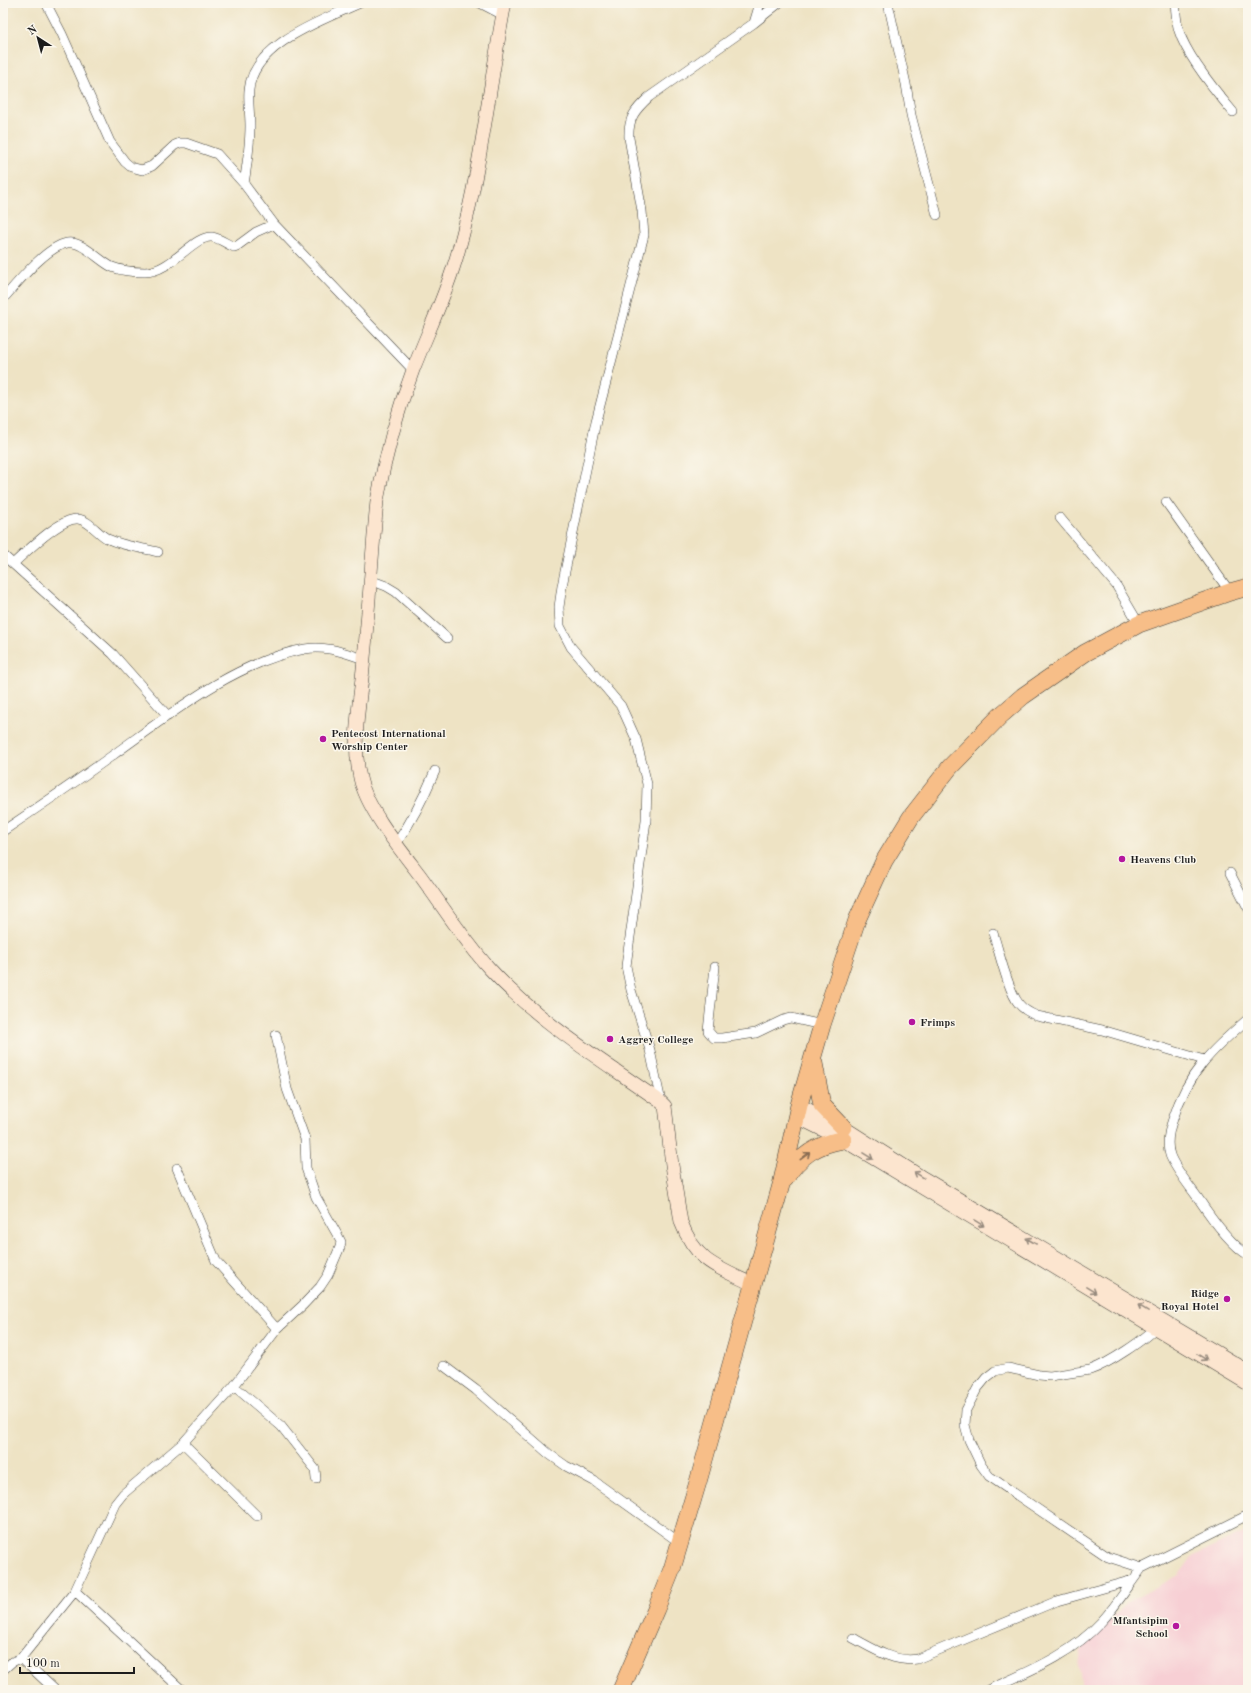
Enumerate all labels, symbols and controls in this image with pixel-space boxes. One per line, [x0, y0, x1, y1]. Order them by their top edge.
north arrow [18, 18, 58, 58]
text: N [26, 24, 40, 38]
place label: Pentecost International Worship Center [331, 729, 446, 753]
marker: Pentecost International Worship Center [318, 734, 328, 744]
marker: Heavens Club [1117, 854, 1127, 864]
place label: Heavens Club [1130, 855, 1196, 866]
marker: Frimps [907, 1017, 917, 1027]
place label: Frimps [920, 1018, 955, 1029]
marker: Aggrey College [605, 1034, 615, 1044]
place label: Aggrey College [618, 1035, 693, 1046]
one-way arrow [800, 1152, 811, 1160]
one-way arrow [862, 1152, 874, 1160]
one-way arrow [914, 1171, 925, 1179]
one-way arrow [973, 1220, 985, 1228]
one-way arrow [1026, 1237, 1037, 1245]
one-way arrow [1085, 1287, 1097, 1295]
place label: Ridge Royal Hotel [1161, 1289, 1220, 1313]
marker: Ridge Royal Hotel [1222, 1294, 1232, 1304]
one-way arrow [1137, 1304, 1148, 1313]
one-way arrow [1196, 1354, 1208, 1362]
place label: Mfantsipim School [1113, 1616, 1169, 1640]
marker: Mfantsipim School [1171, 1621, 1181, 1631]
scale bar [20, 1649, 134, 1675]
text: 100 m [26, 1658, 60, 1670]

